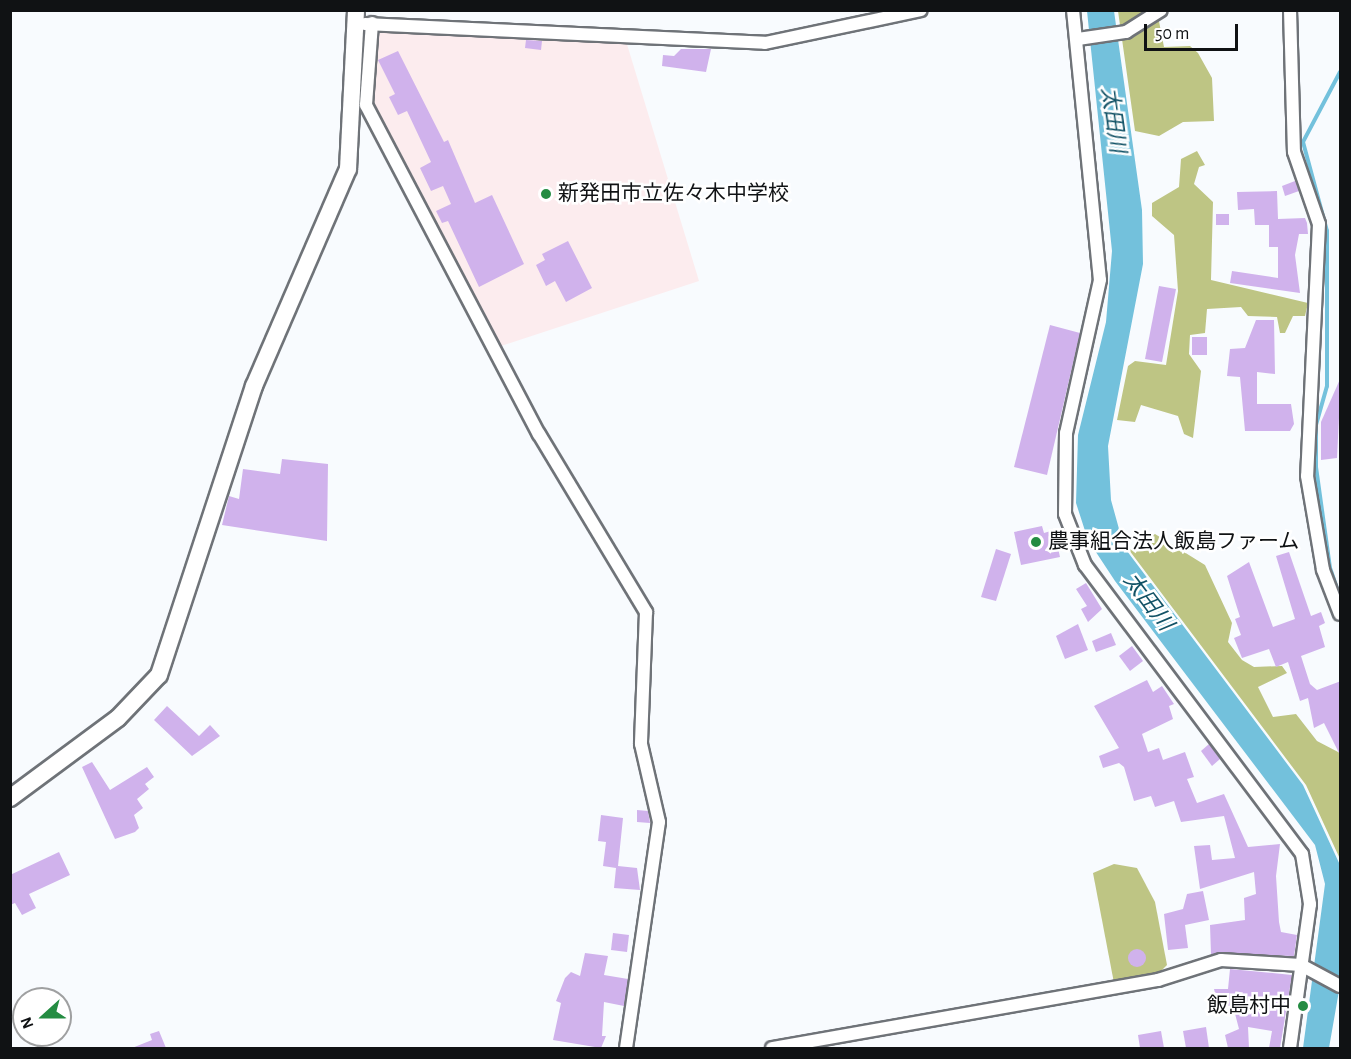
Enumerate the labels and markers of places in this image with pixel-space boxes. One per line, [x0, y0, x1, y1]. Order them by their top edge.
place label: 新発田市立佐々木中学校 [558, 181, 789, 207]
marker: 新発田市立佐々木中学校 [539, 187, 553, 201]
place label: 農事組合法人飯島ファーム [1048, 529, 1300, 555]
marker: 農事組合法人飯島ファーム [1029, 535, 1043, 549]
place label: 飯島村中 [1207, 993, 1291, 1019]
marker: 飯島村中 [1296, 999, 1310, 1013]

